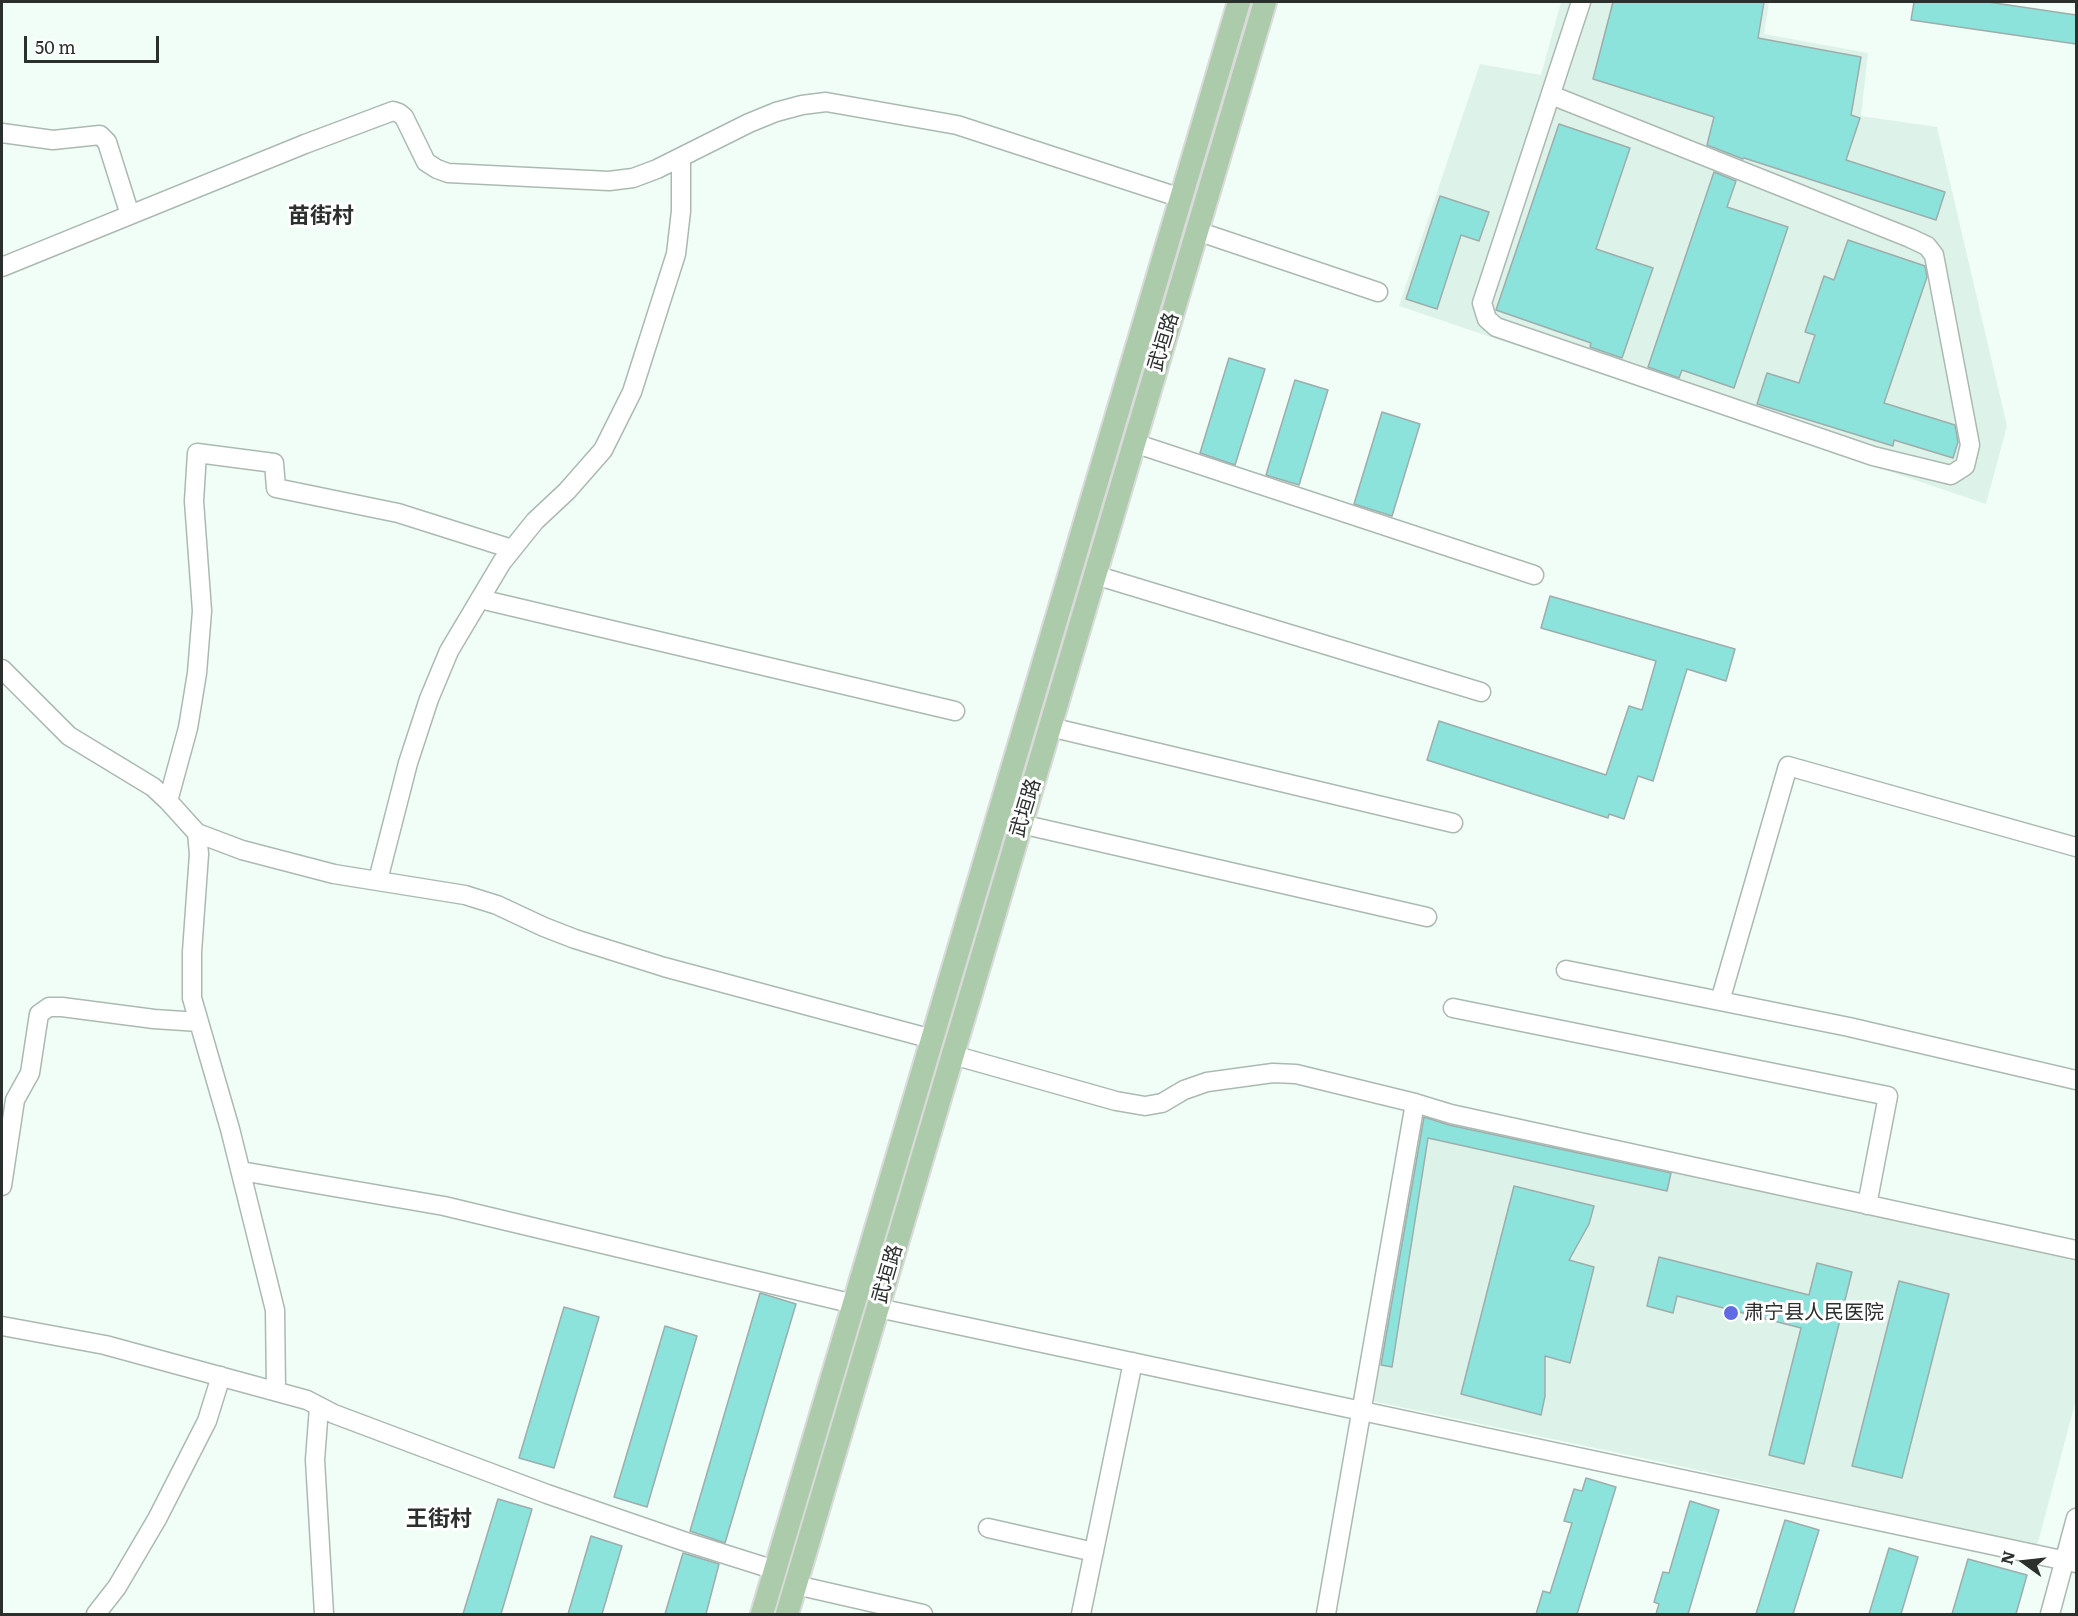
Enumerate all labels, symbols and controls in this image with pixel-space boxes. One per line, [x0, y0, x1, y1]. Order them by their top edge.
scale bar [27, 24, 162, 62]
text: 50 m [35, 33, 76, 60]
district label: 苗街村 [288, 204, 354, 230]
street label: 武垣路 [1144, 310, 1184, 374]
street label: 武垣路 [1006, 776, 1046, 840]
street label: 武垣路 [868, 1242, 908, 1306]
place label: 肃宁县人民医院 [1744, 1301, 1884, 1325]
marker: 肃宁县人民医院 [1722, 1304, 1740, 1322]
district label: 王街村 [406, 1507, 472, 1533]
north arrow [1994, 1532, 2054, 1592]
text: N [1993, 1548, 2020, 1567]

